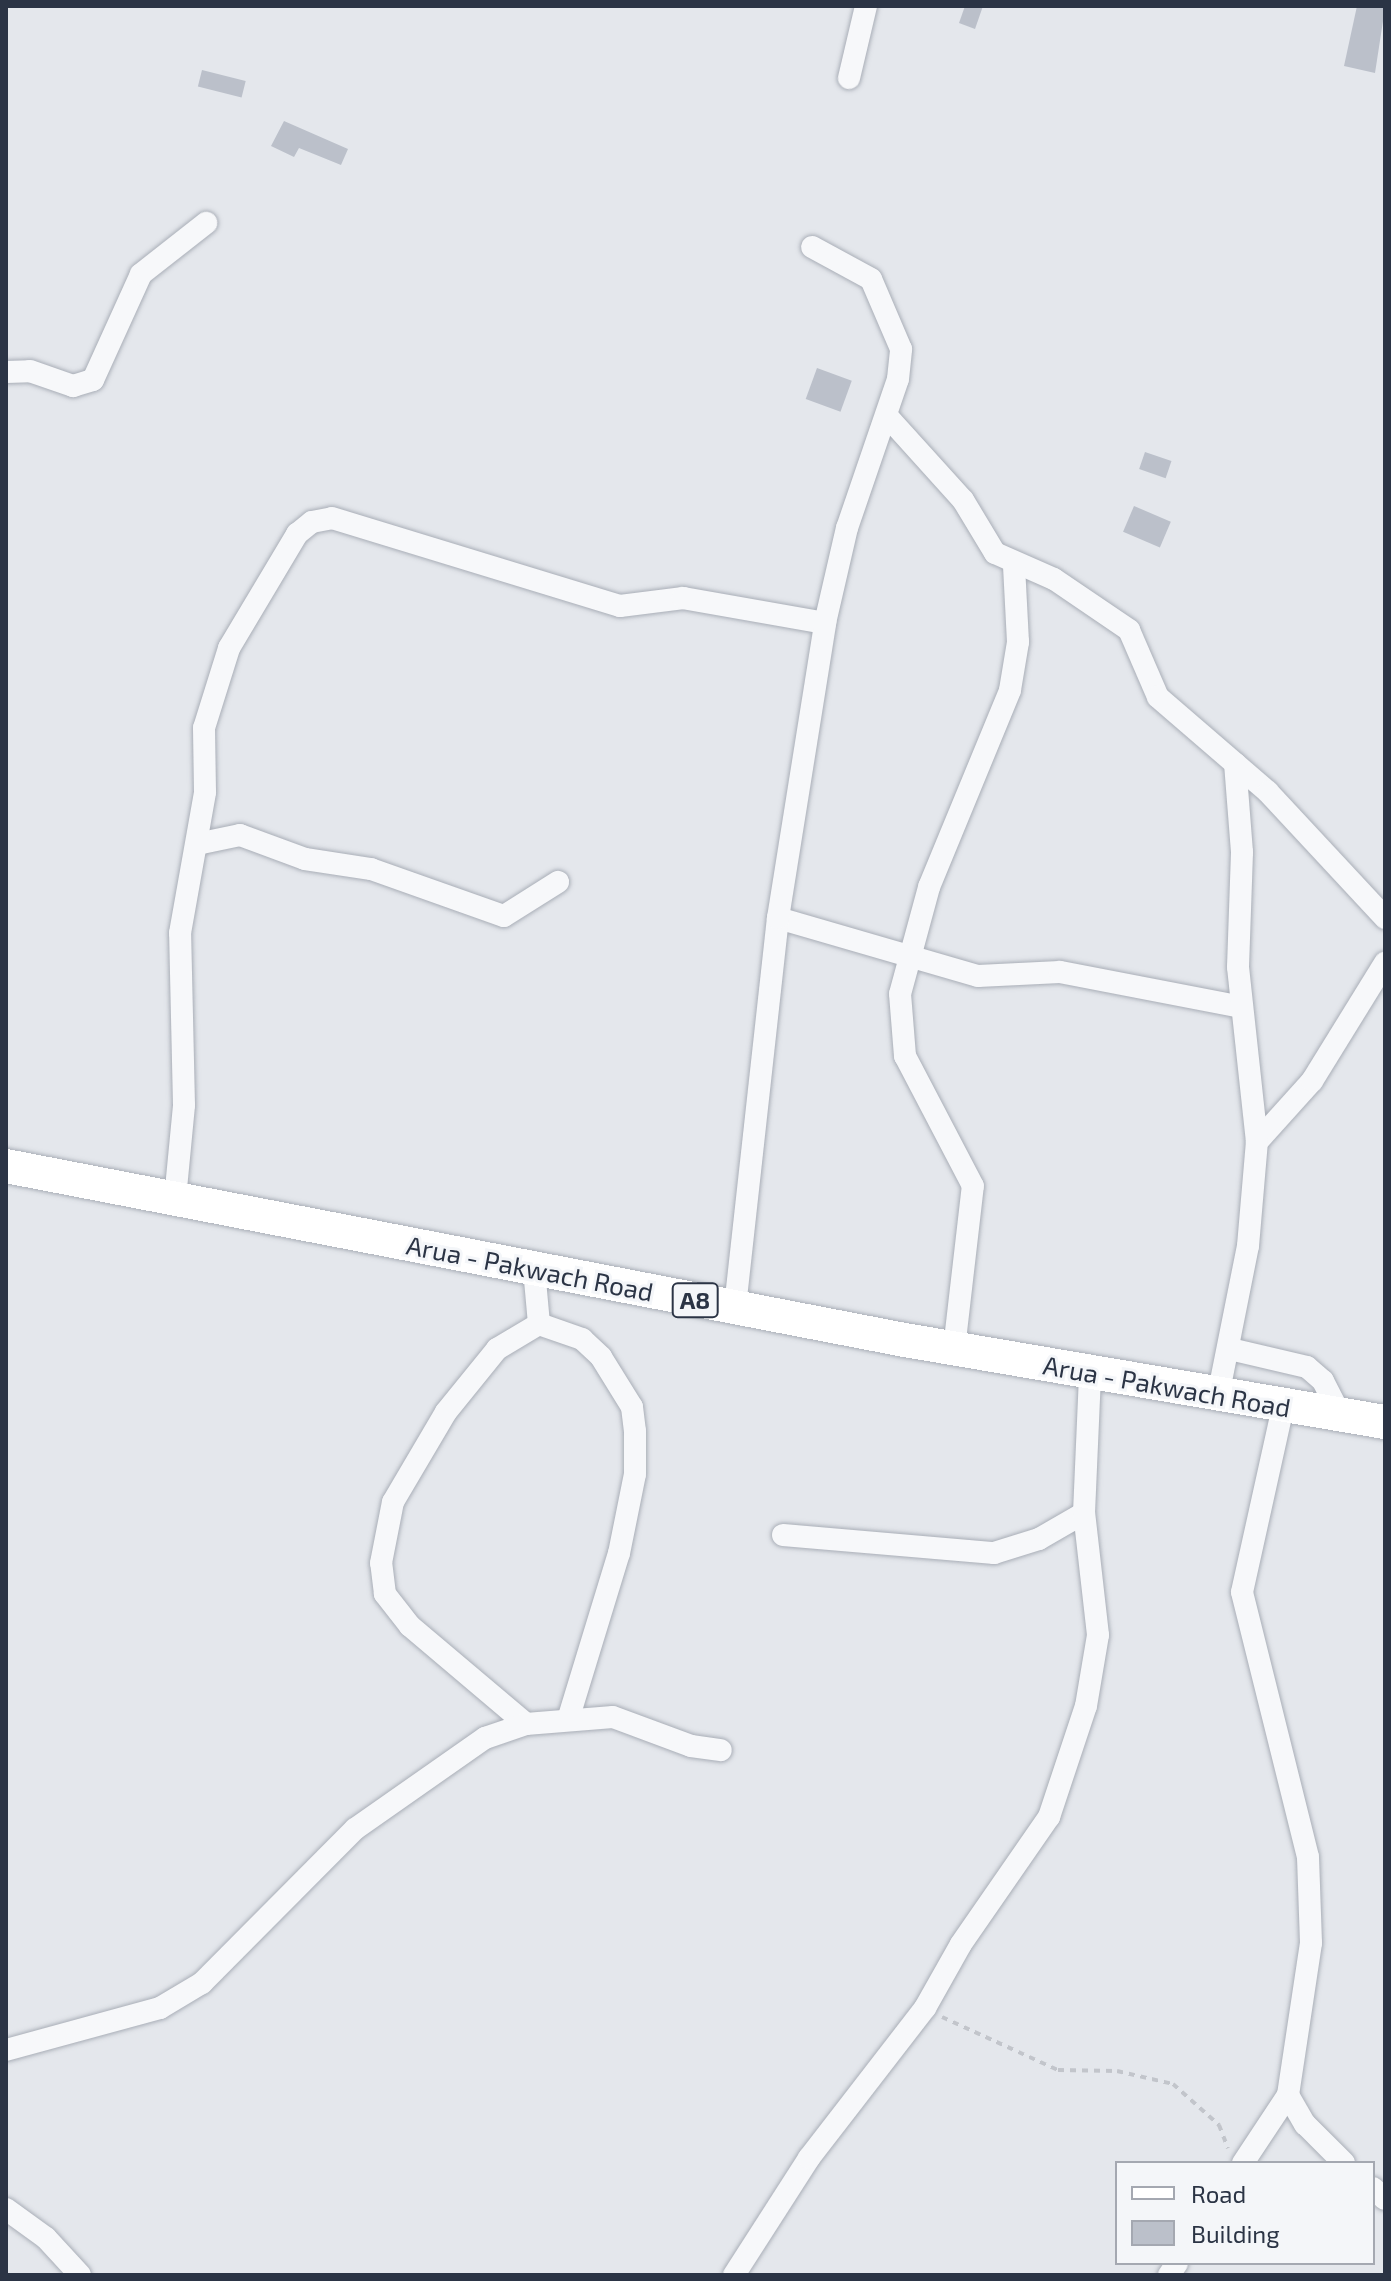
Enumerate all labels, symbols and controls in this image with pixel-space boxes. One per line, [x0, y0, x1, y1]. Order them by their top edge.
street label: Arua - Pakwach Road [404, 1229, 656, 1307]
road number: A8 [671, 1280, 719, 1320]
street label: Arua - Pakwach Road [1041, 1349, 1293, 1423]
legend [1115, 2161, 1375, 2265]
text: Road [1191, 2179, 1246, 2208]
text: Building [1191, 2219, 1280, 2248]

